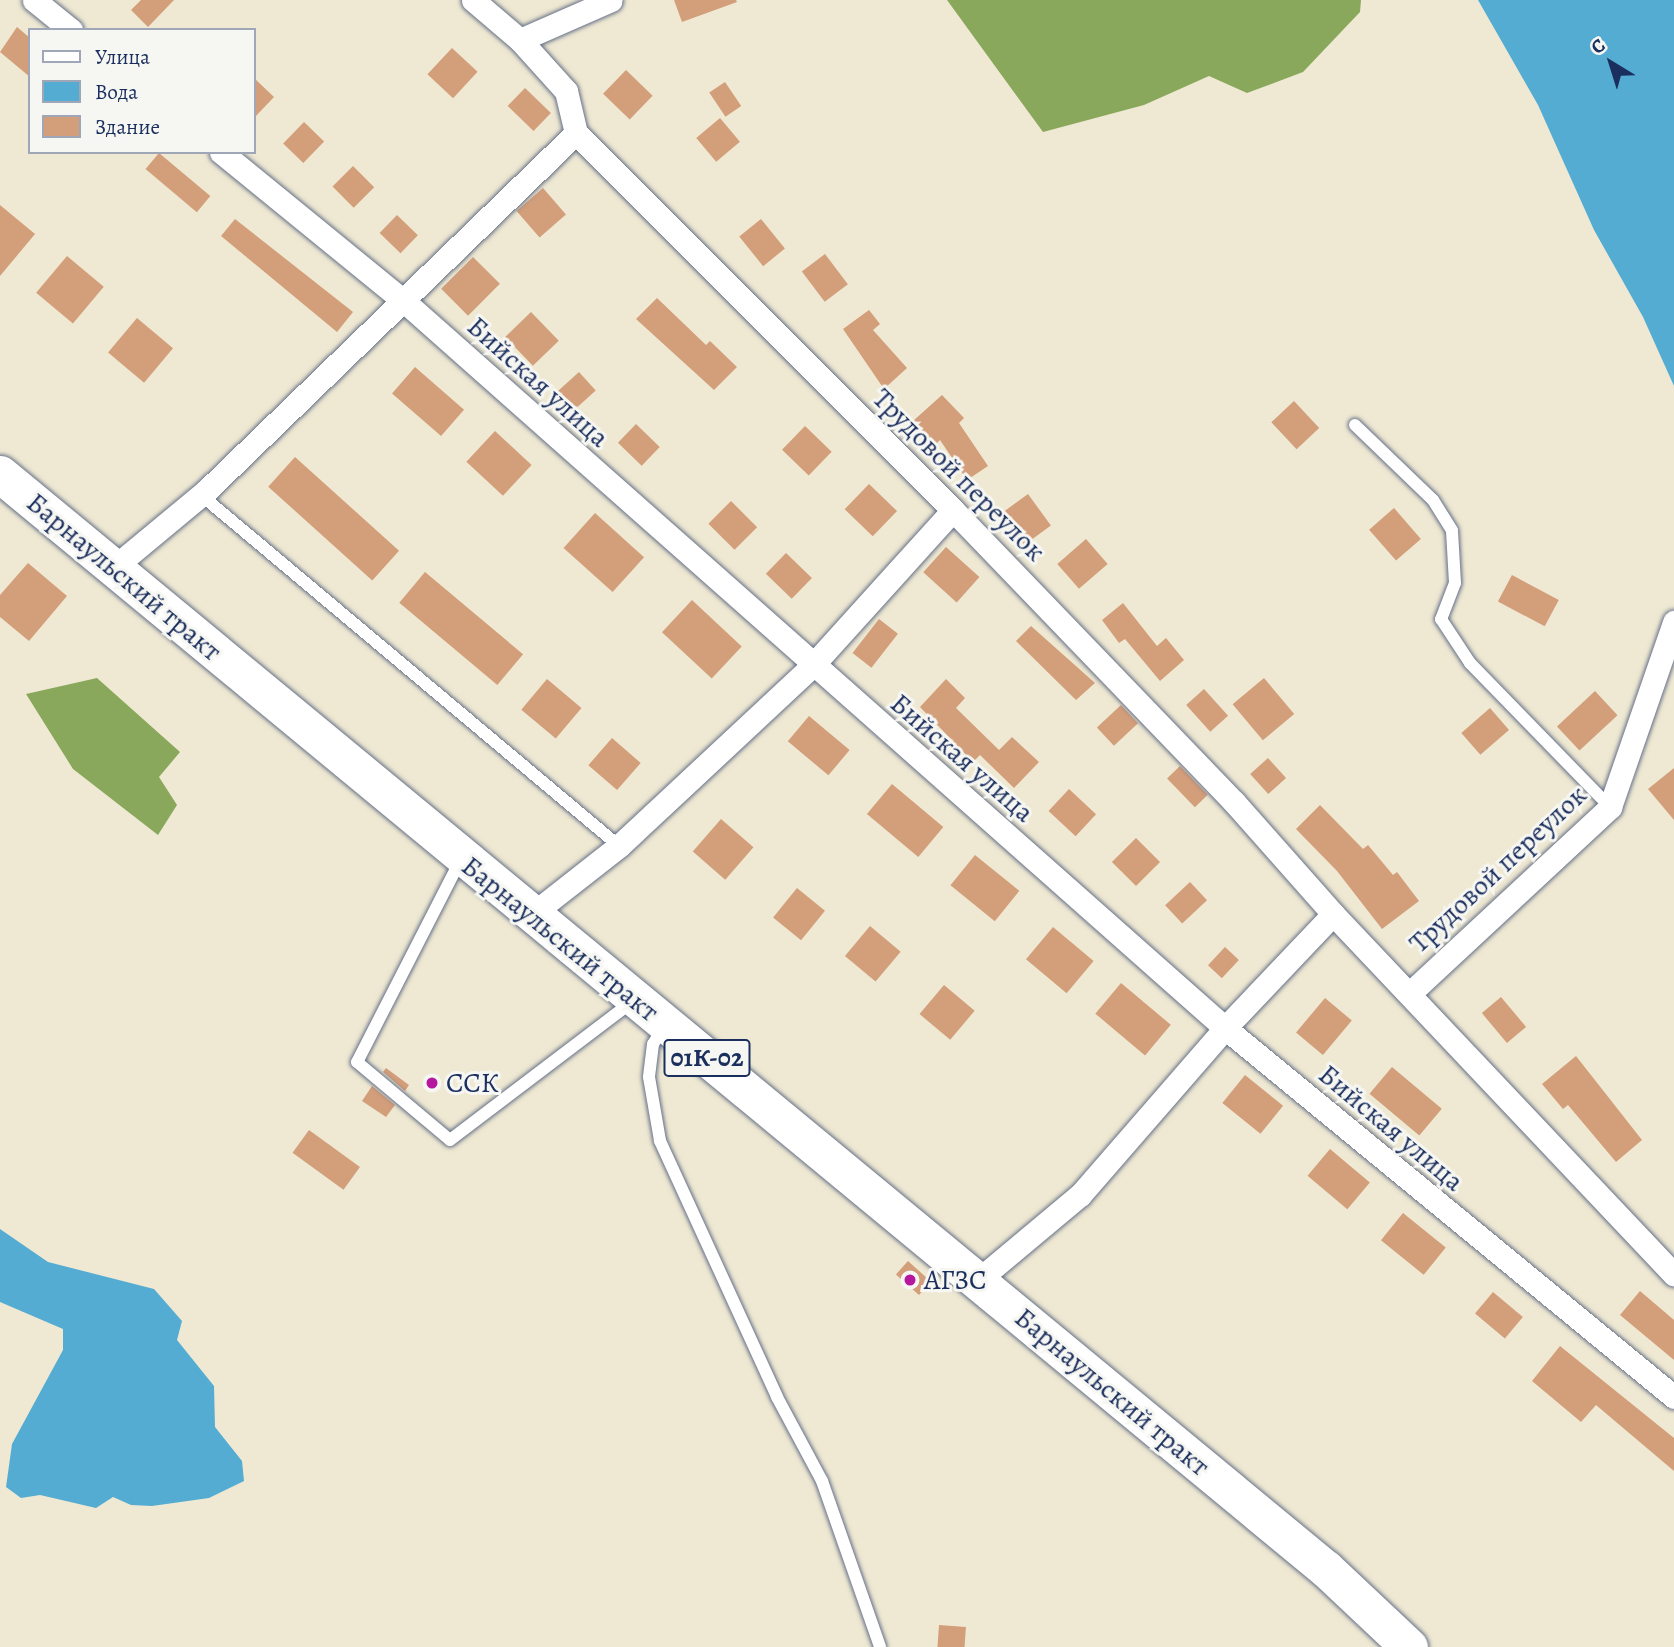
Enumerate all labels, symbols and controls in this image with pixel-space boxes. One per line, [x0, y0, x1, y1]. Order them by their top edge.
legend [28, 28, 256, 154]
north arrow [1576, 28, 1646, 98]
text: С [1585, 33, 1611, 60]
text: Улица [95, 43, 150, 71]
text: Вода [95, 78, 138, 106]
text: Здание [95, 113, 160, 141]
street label: Бийская улица [460, 310, 616, 454]
street label: Трудовой переулок [866, 382, 1052, 568]
street label: Барнаульский тракт [20, 486, 228, 668]
street label: Бийская улица [883, 687, 1041, 829]
street label: Трудовой переулок [1402, 778, 1594, 960]
street label: Барнаульский тракт [455, 849, 665, 1029]
road number: 01К-02 [663, 1036, 751, 1080]
street label: Бийская улица [1312, 1058, 1470, 1198]
place label: ССК [446, 1066, 499, 1100]
marker: ССК [424, 1075, 440, 1091]
place label: АГЗС [924, 1263, 986, 1297]
marker: АГЗС [902, 1272, 918, 1288]
street label: Барнаульский тракт [1008, 1301, 1216, 1483]

